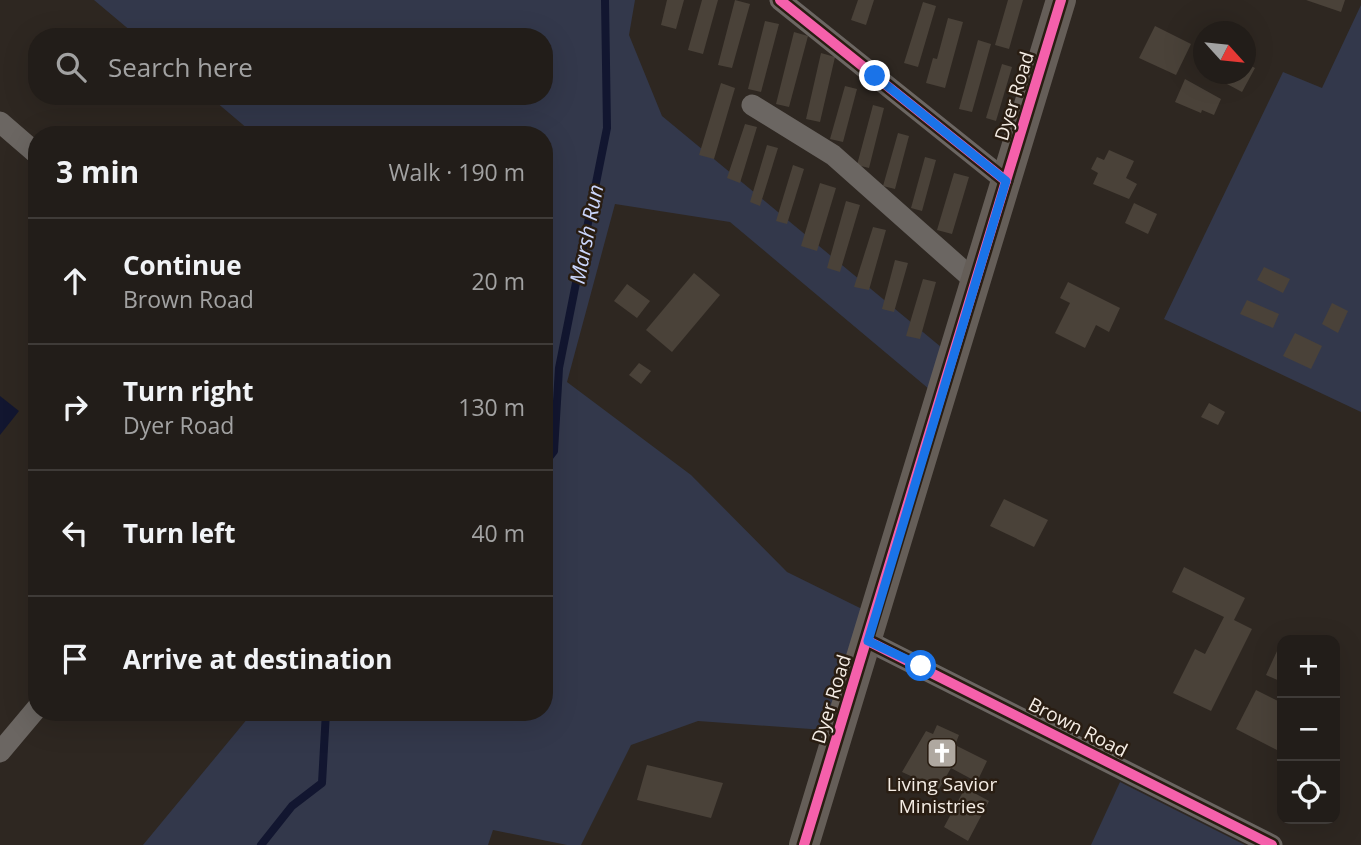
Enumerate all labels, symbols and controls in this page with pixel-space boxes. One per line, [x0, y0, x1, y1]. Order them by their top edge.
north arrow [1193, 21, 1256, 84]
search box [28, 28, 553, 105]
icon: search [52, 48, 90, 86]
street label: Dyer Road [988, 48, 1040, 144]
text: Search here [108, 49, 253, 85]
route end [859, 60, 890, 91]
text: 3 min [56, 151, 139, 192]
text: Walk · 190 m [388, 156, 525, 188]
water label: Marsh Run [563, 182, 609, 286]
text: Continue [123, 247, 242, 283]
icon: ahead [56, 262, 94, 300]
text: 20 m [471, 265, 525, 297]
text: Brown Road [123, 283, 254, 315]
text: Turn right [123, 373, 254, 409]
icon: right [56, 388, 94, 426]
text: 130 m [458, 391, 525, 423]
text: Dyer Road [123, 409, 234, 441]
icon: left [56, 514, 94, 552]
text: Turn left [123, 515, 235, 551]
text: 40 m [471, 517, 525, 549]
map controls [1277, 635, 1340, 824]
button: + [1277, 635, 1340, 698]
icon: arrive [56, 640, 94, 678]
text: Arrive at destination [123, 641, 392, 677]
route start [905, 650, 936, 681]
street label: Dyer Road [805, 651, 857, 747]
street label: Brown Road [1024, 691, 1132, 763]
button: − [1277, 698, 1340, 761]
church icon: Living Savior Ministries [925, 736, 959, 770]
button: locate [1277, 761, 1340, 824]
place label: Living Savior Ministries [887, 771, 997, 819]

